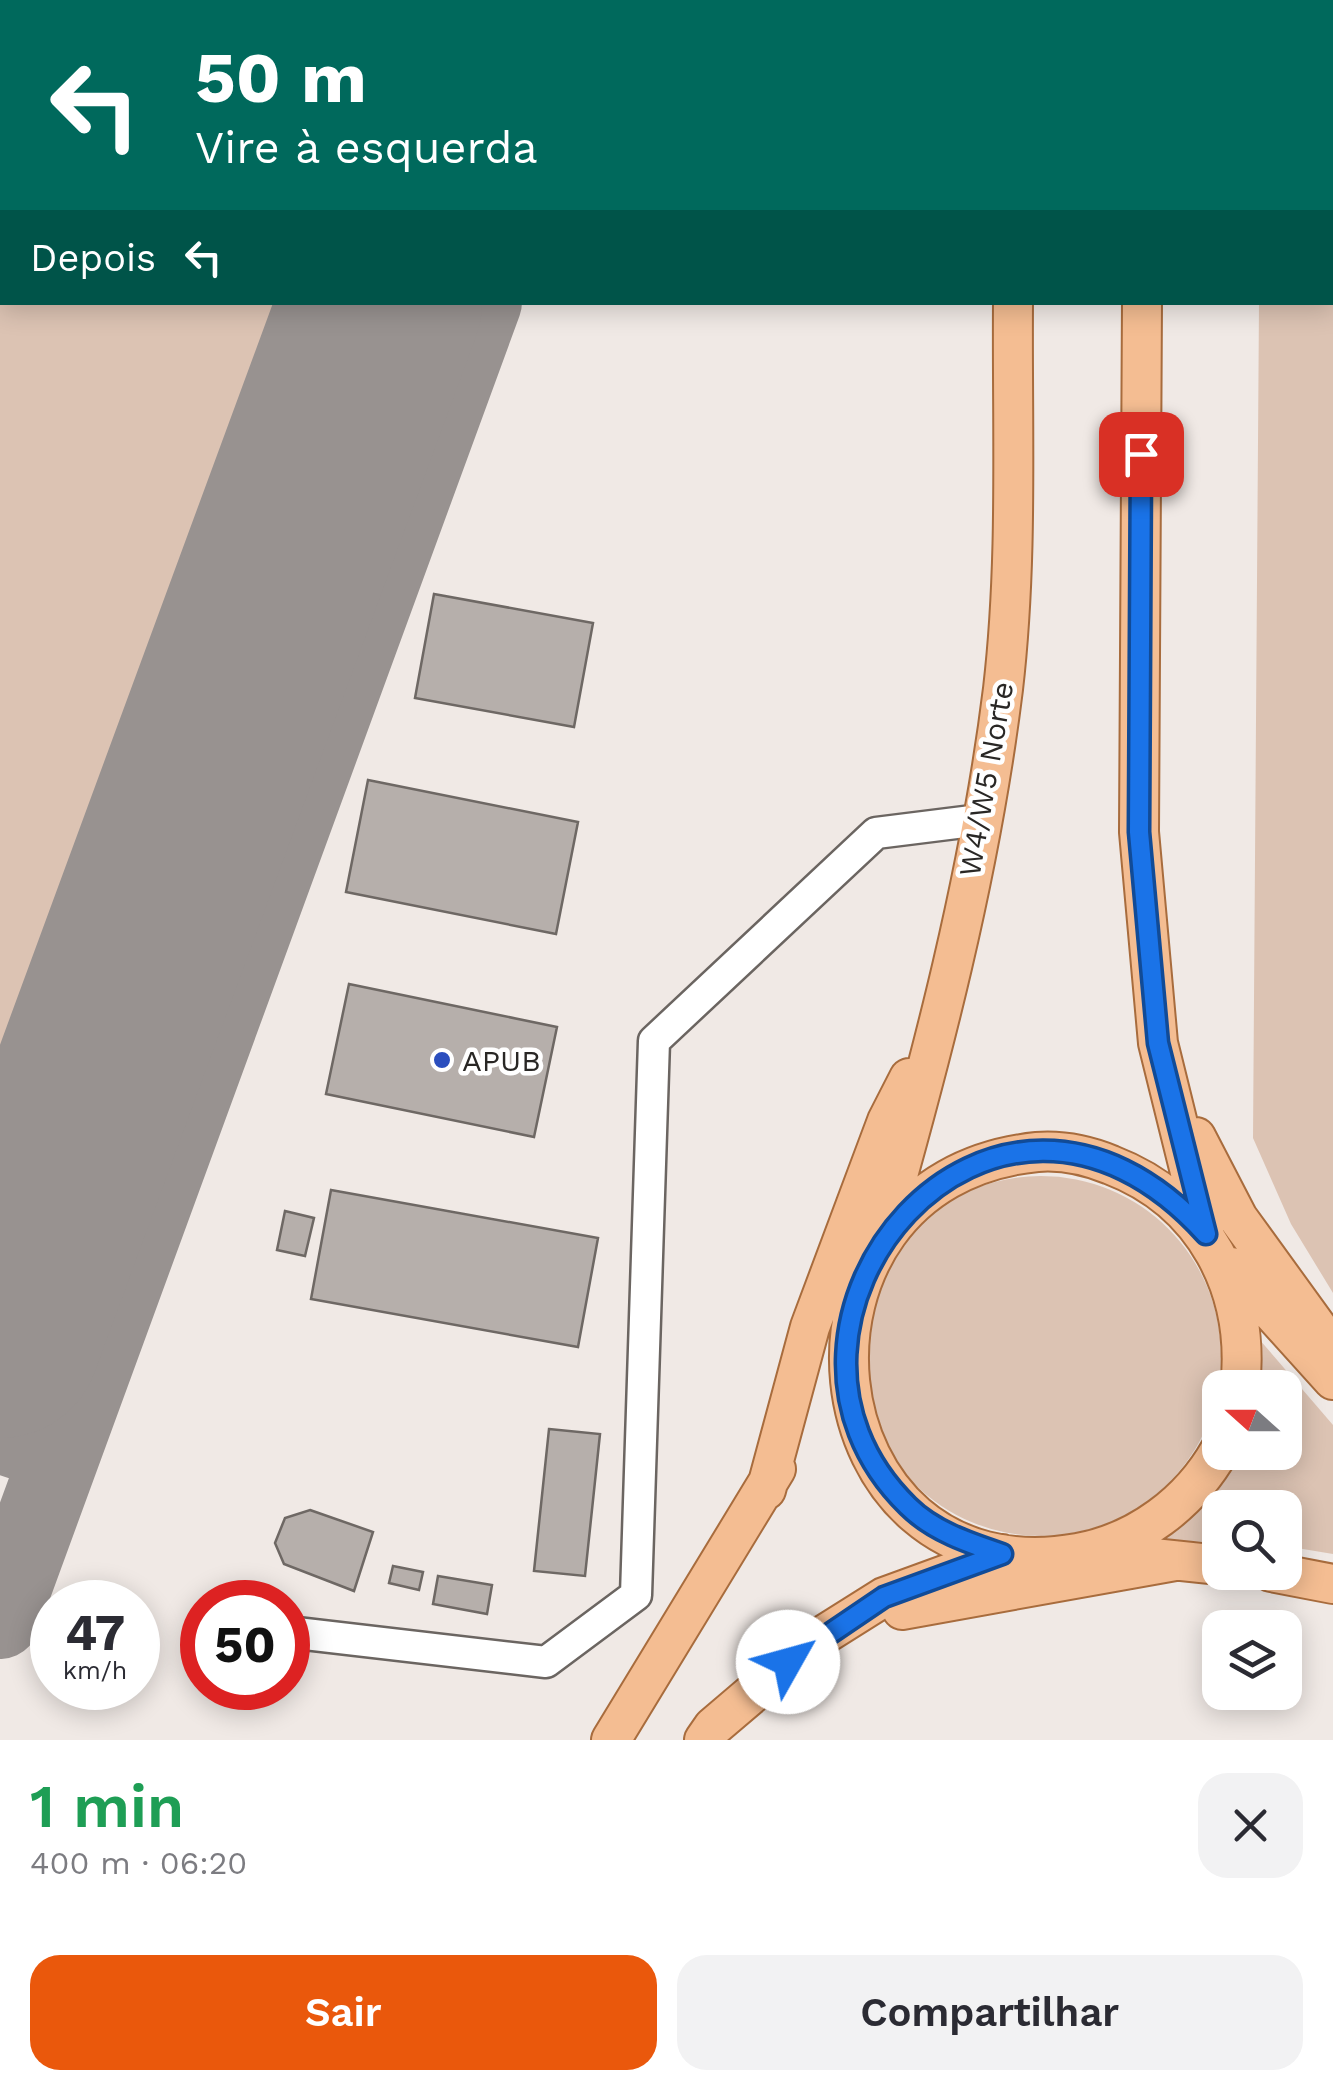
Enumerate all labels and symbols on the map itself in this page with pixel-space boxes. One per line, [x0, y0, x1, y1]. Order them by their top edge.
pin [1099, 412, 1184, 497]
street label: W4/W5 Norte [952, 679, 1020, 879]
place label: APUB [462, 1043, 541, 1078]
marker: APUB [431, 1049, 453, 1071]
north arrow [1202, 1370, 1302, 1470]
speed limit sign: 50 [180, 1580, 310, 1710]
position arrow [736, 1610, 840, 1714]

